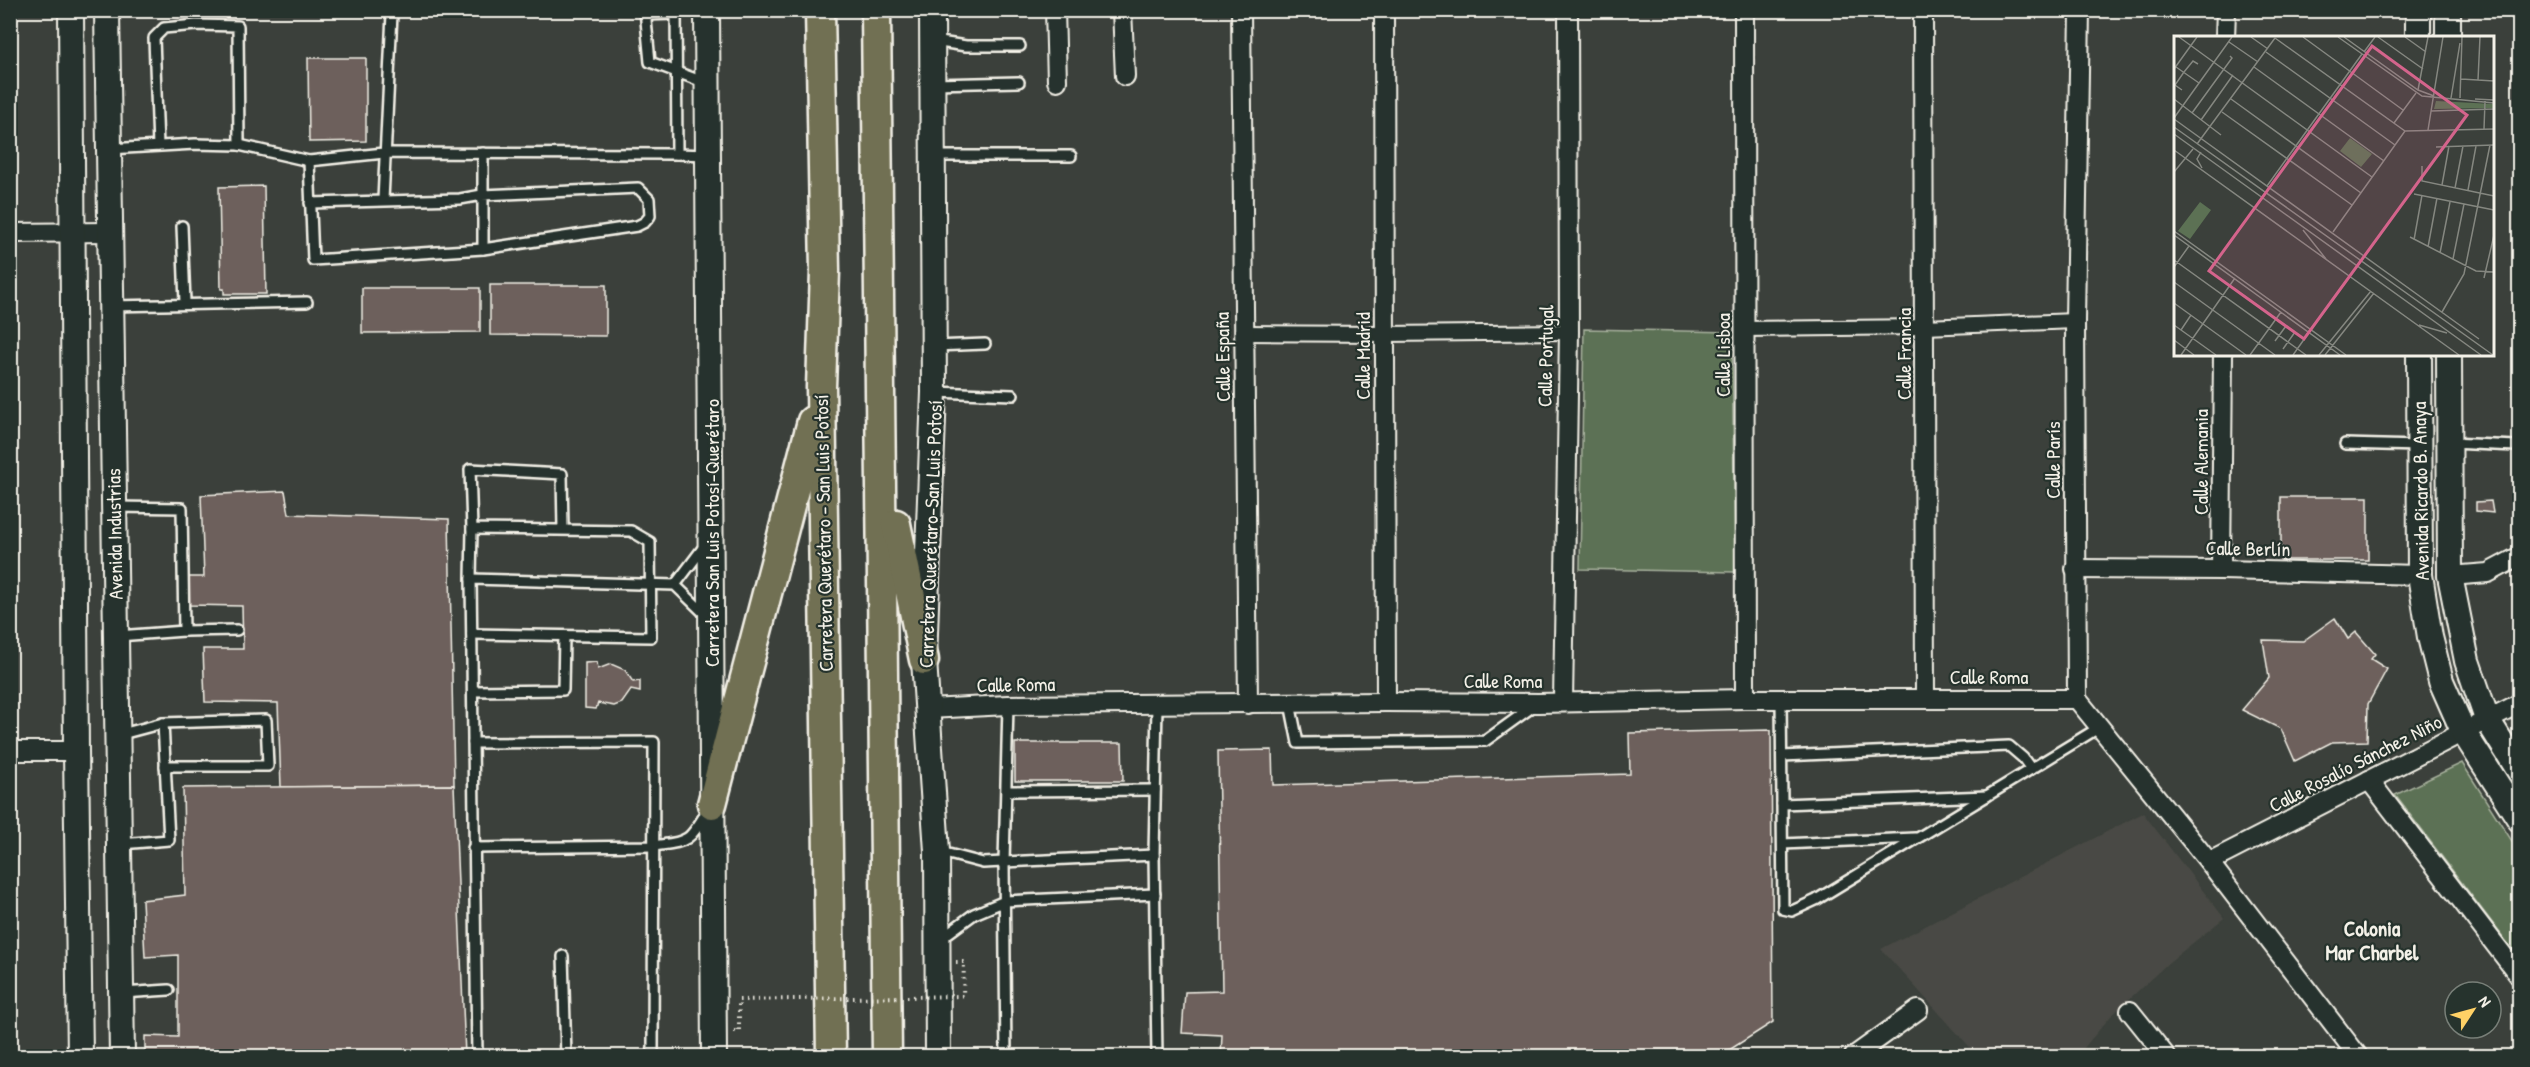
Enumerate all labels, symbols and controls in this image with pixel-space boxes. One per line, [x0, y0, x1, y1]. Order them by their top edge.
inset map [2174, 36, 2494, 356]
street label: Calle Portugal [1531, 304, 1559, 407]
street label: Calle Francia [1890, 308, 1917, 400]
street label: Calle España [1208, 312, 1236, 402]
street label: Calle Madrid [1349, 312, 1376, 400]
street label: Calle Lisboa [1709, 313, 1736, 397]
street label: Carretera Querétaro - San Luis Potosí [807, 394, 839, 672]
street label: Carretera San Luis Potosí-Querétaro [698, 399, 725, 667]
street label: Carretera Querétaro-San Luis Potosí [912, 400, 948, 668]
street label: Avenida Ricardo B. Anaya [2405, 401, 2435, 581]
street label: Calle Alemania [2187, 409, 2214, 515]
street label: Calle París [2039, 421, 2066, 499]
street label: Avenida Industrias [99, 468, 129, 600]
street label: Calle Berlín [2205, 534, 2291, 562]
street label: Calle Roma [1950, 663, 2028, 690]
street label: Calle Roma [1464, 667, 1542, 694]
street label: Calle Roma [976, 670, 1056, 698]
street label: Calle Rosalío Sánchez Niño [2264, 708, 2446, 818]
district label: Colonia Mar Charbel [2326, 914, 2419, 967]
north arrow [2443, 980, 2503, 1040]
text: N [2474, 991, 2497, 1011]

